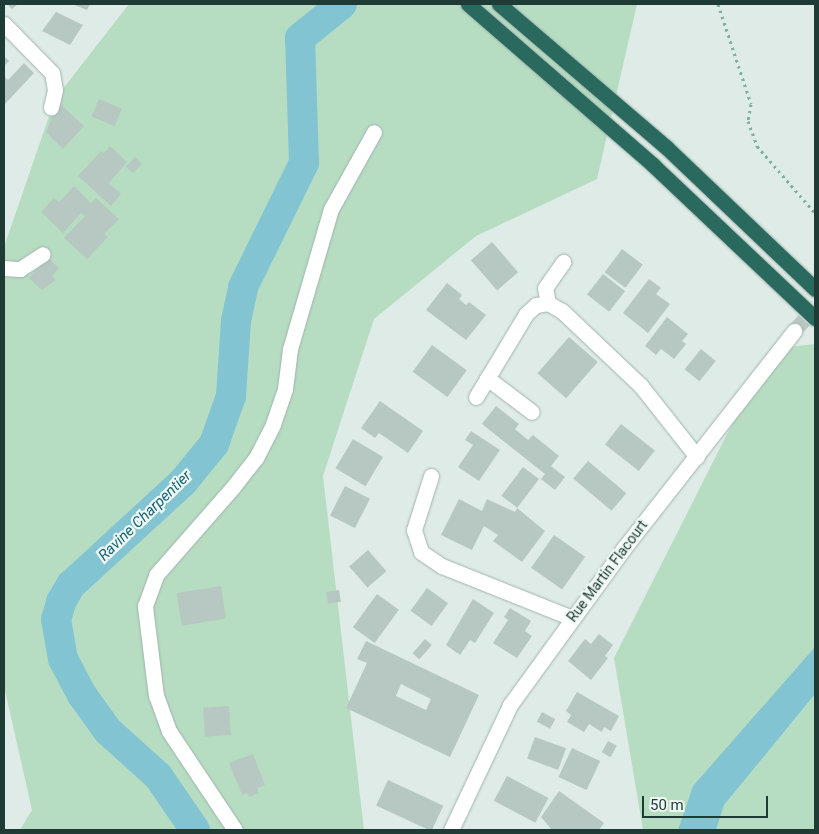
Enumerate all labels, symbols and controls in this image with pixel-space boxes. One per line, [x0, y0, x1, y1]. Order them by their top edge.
water label: Ravine Charpentier [95, 467, 195, 565]
street label: Rue Martin Flacourt [563, 517, 651, 625]
scale bar [644, 786, 770, 818]
text: 50 m [650, 796, 684, 814]

